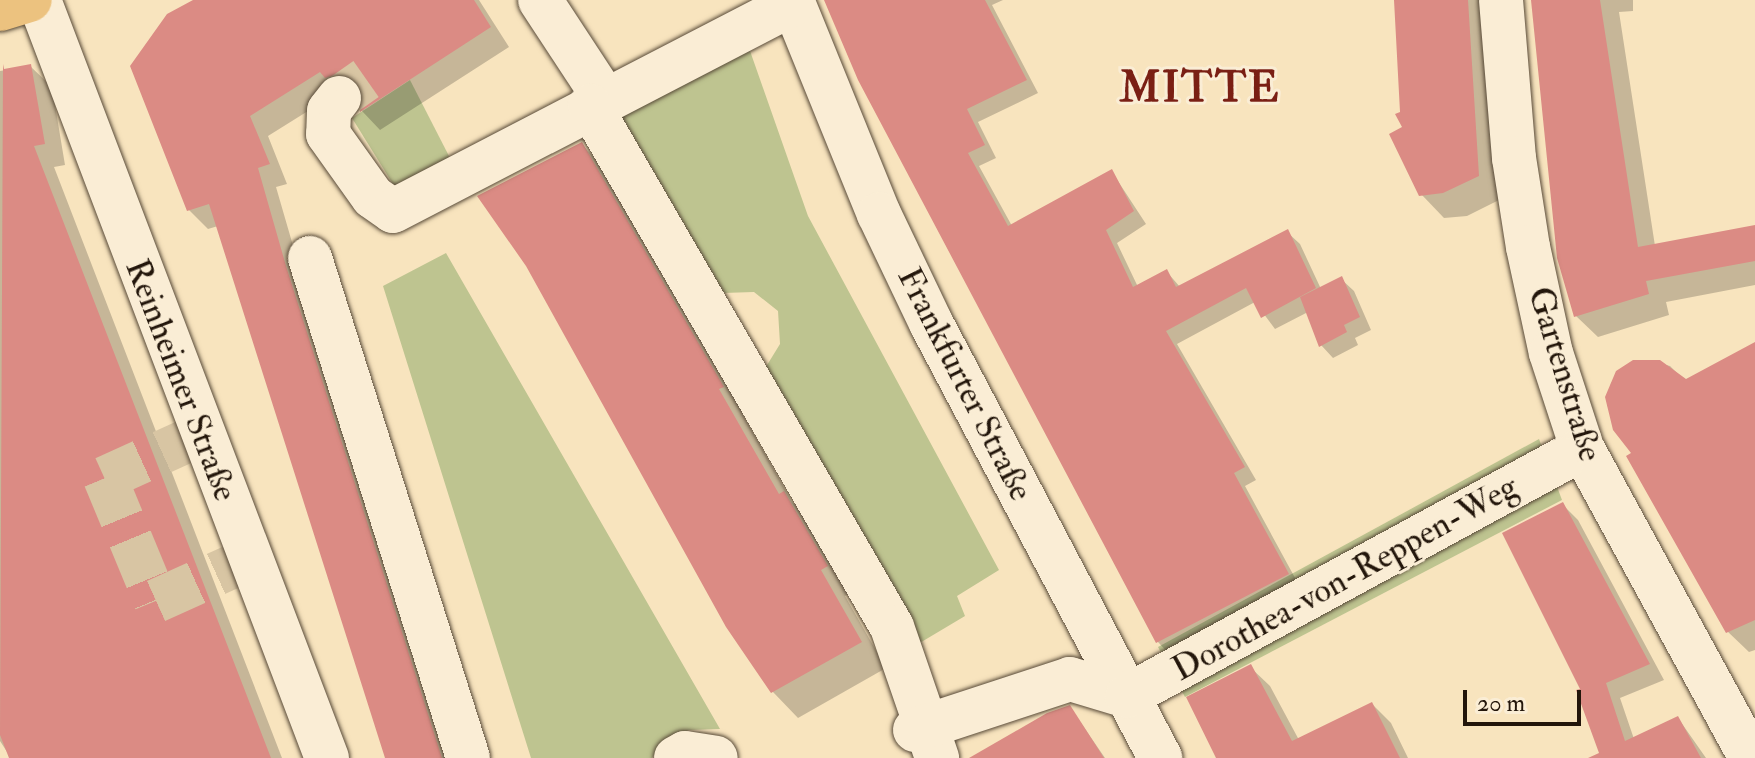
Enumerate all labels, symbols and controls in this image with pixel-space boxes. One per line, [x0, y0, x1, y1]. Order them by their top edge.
district label: MITTE [1120, 63, 1280, 113]
street label: Reinheimer Straße [116, 253, 246, 507]
street label: Frankfurter Straße [889, 261, 1041, 507]
street label: Gartenstraße [1519, 282, 1611, 466]
street label: Dorothea-von-Reppen-Weg [1165, 466, 1525, 690]
scale bar [1467, 674, 1585, 724]
text: 20 m [1477, 688, 1525, 719]

